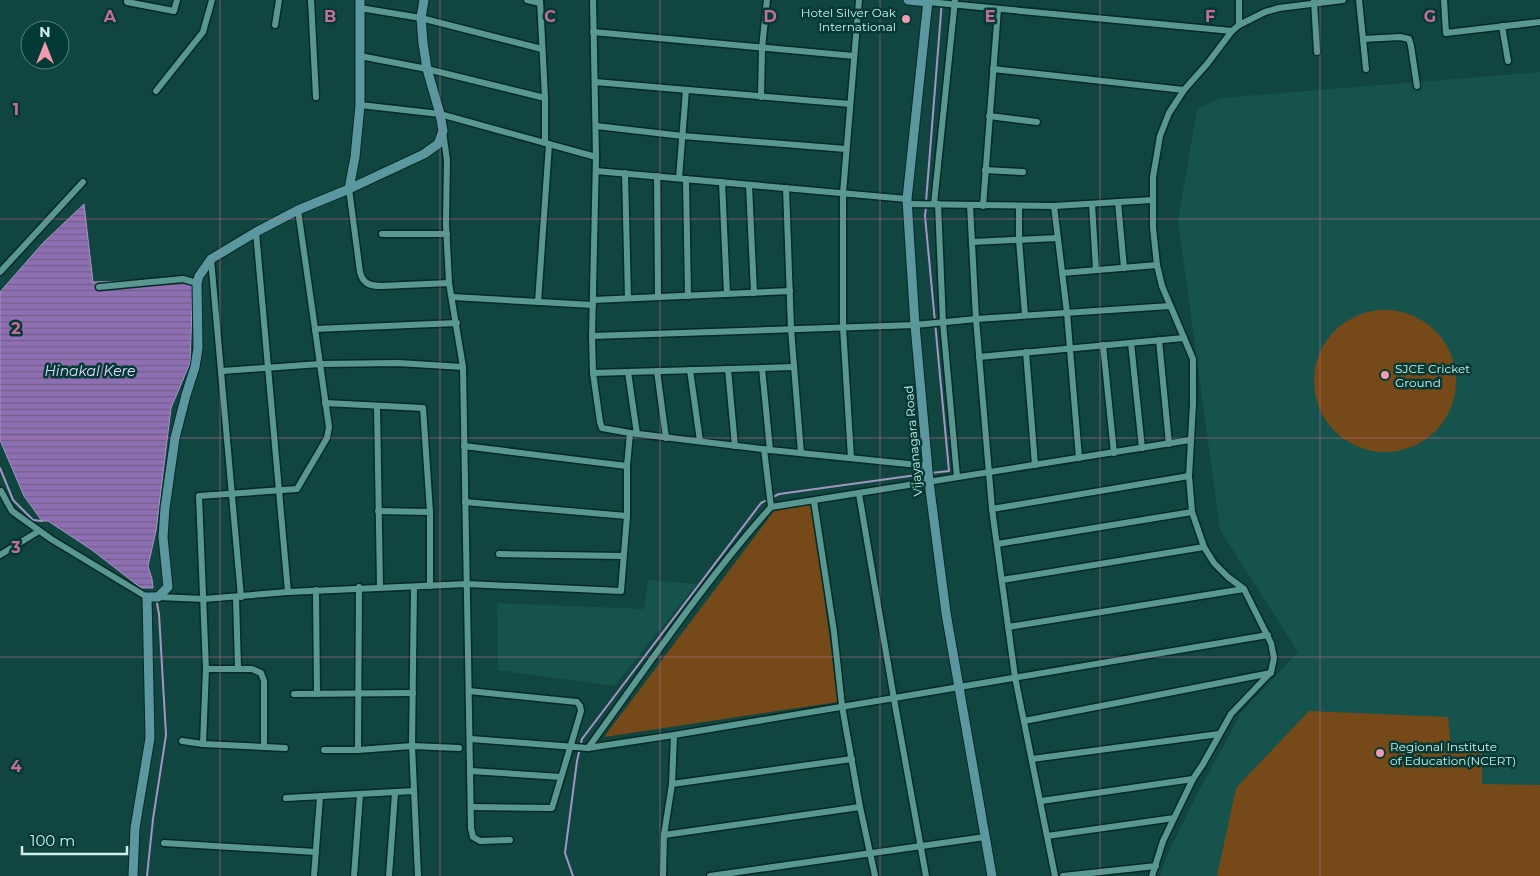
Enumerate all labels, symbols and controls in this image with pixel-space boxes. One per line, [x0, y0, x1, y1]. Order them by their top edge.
place label: Hotel Silver Oak International [801, 5, 897, 34]
text: A [103, 7, 117, 26]
text: B [324, 7, 336, 26]
text: C [544, 7, 556, 26]
text: D [763, 7, 777, 26]
text: E [985, 7, 995, 26]
text: F [1205, 7, 1215, 26]
text: G [1424, 7, 1436, 26]
marker: Hotel Silver Oak International [900, 13, 912, 25]
north arrow [20, 20, 70, 70]
text: N [39, 23, 51, 41]
text: 1 [13, 100, 19, 119]
text: 2 [11, 319, 21, 338]
place label: SJCE Cricket Ground [1395, 361, 1470, 390]
water label: Hinakal Kere [44, 362, 136, 380]
marker: SJCE Cricket Ground [1379, 369, 1391, 381]
street label: Vijayanagara Road [901, 385, 925, 497]
text: 3 [10, 538, 21, 557]
place label: Regional Institute of Education(NCERT) [1390, 739, 1516, 768]
marker: Regional Institute of Education(NCERT) [1374, 747, 1386, 759]
text: 4 [10, 757, 22, 776]
scale bar [22, 824, 128, 856]
text: 100 m [30, 831, 75, 850]

